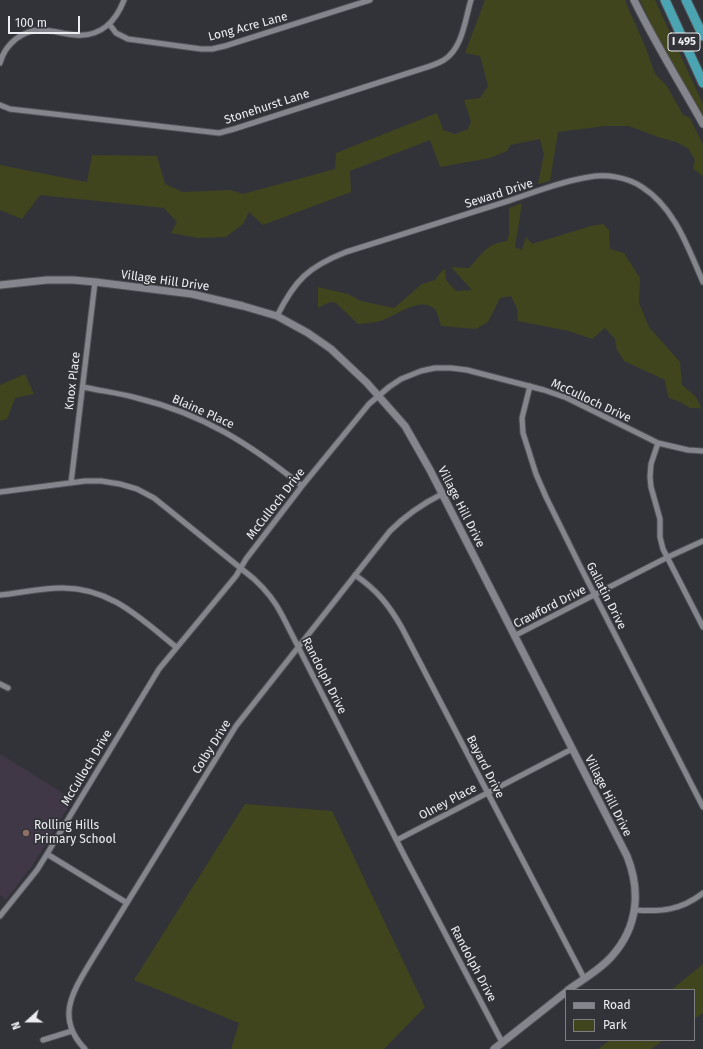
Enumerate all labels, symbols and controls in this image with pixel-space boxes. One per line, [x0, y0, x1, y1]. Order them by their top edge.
scale bar [10, 8, 82, 34]
street label: Long Acre Lane [207, 9, 289, 45]
text: 100 m [15, 16, 47, 30]
road number: I 495 [668, 33, 700, 51]
street label: Stonehurst Lane [223, 86, 311, 128]
street label: Seward Drive [463, 176, 535, 212]
street label: Village Hill Drive [120, 268, 210, 294]
street label: Knox Place [62, 351, 84, 411]
street label: McCulloch Drive [549, 376, 633, 426]
street label: Blaine Place [170, 392, 236, 432]
street label: Village Hill Drive [434, 464, 488, 550]
street label: McCulloch Drive [244, 465, 308, 543]
street label: Gallatin Drive [583, 560, 629, 632]
street label: Crawford Drive [511, 583, 589, 631]
street label: Randolph Drive [299, 635, 349, 717]
street label: Colby Drive [190, 717, 234, 777]
street label: McCulloch Drive [59, 727, 115, 809]
street label: Bayard Drive [463, 733, 507, 801]
street label: Village Hill Drive [581, 753, 635, 839]
street label: Olney Place [417, 781, 479, 823]
place label: Rolling Hills Primary School [34, 819, 116, 847]
marker: Rolling Hills Primary School [21, 828, 31, 838]
street label: Randolph Drive [447, 924, 499, 1004]
legend [565, 989, 695, 1041]
text: Road [603, 998, 631, 1012]
north arrow [8, 1001, 48, 1041]
text: Park [603, 1018, 627, 1032]
text: N [9, 1020, 24, 1031]

